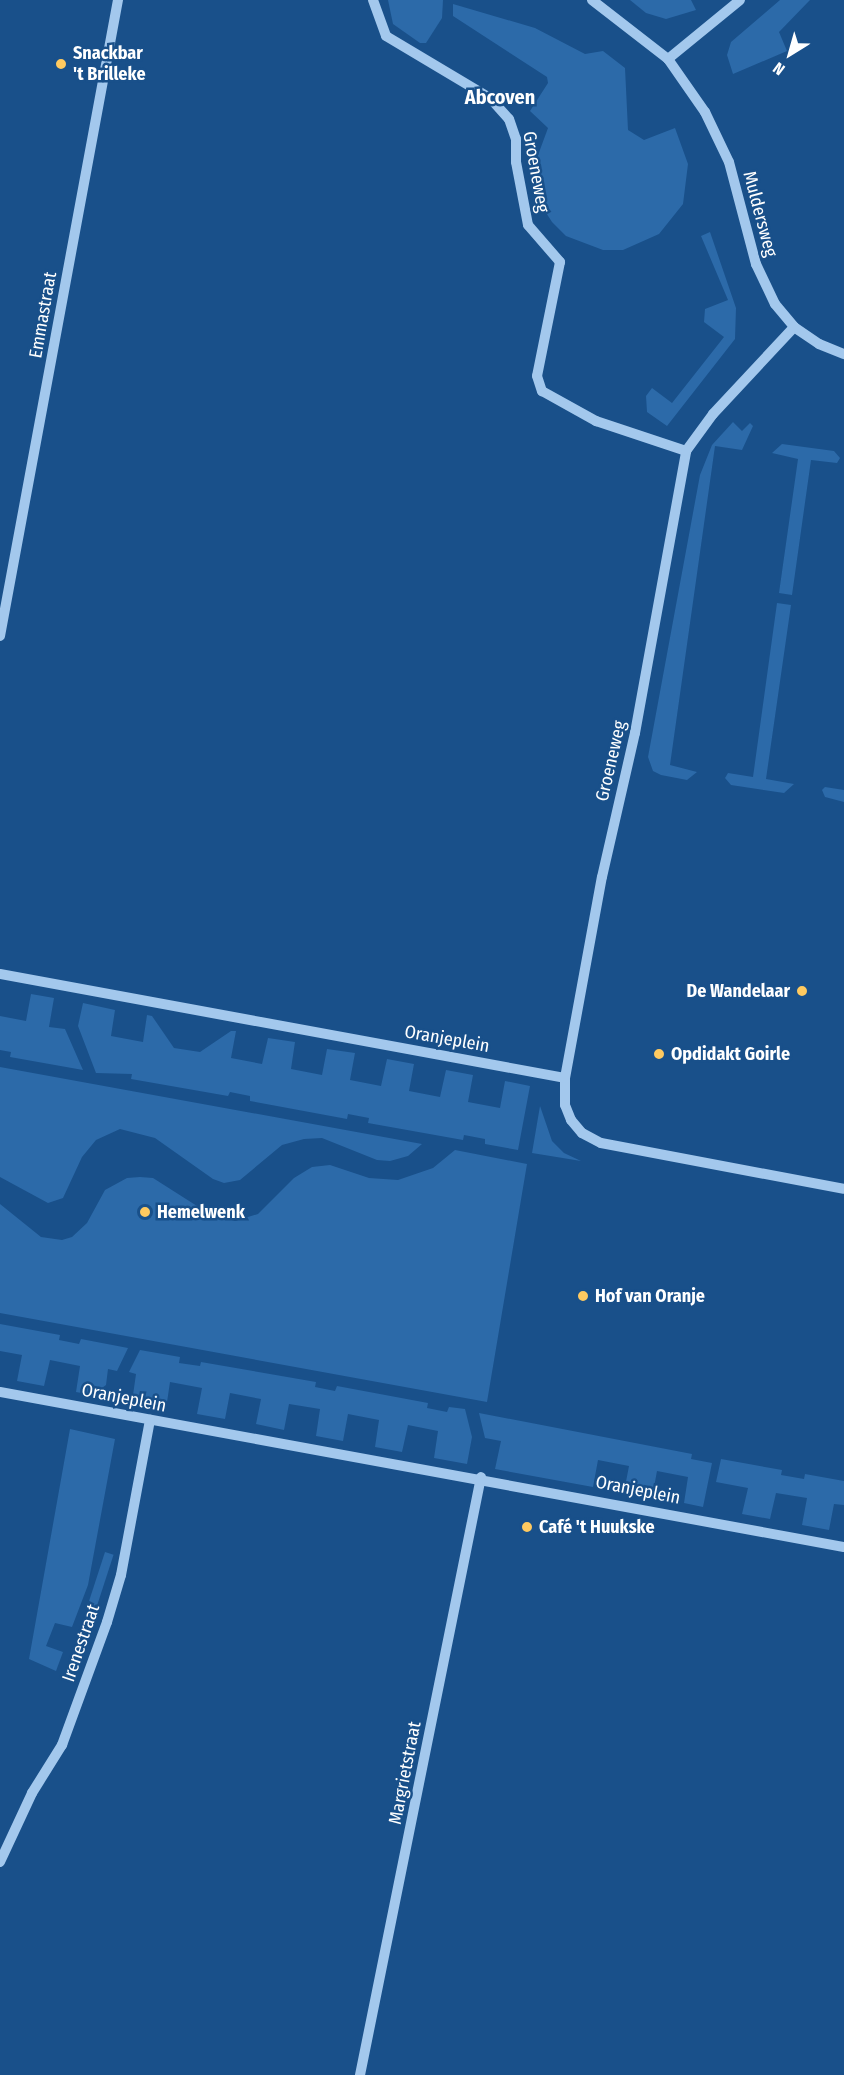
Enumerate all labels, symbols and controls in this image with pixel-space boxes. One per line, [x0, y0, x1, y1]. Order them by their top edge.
north arrow [760, 24, 820, 84]
place label: Snackbar 't Brilleke [73, 43, 146, 86]
marker: Snackbar 't Brilleke [54, 57, 68, 71]
text: N [769, 58, 788, 79]
district label: Abcoven [465, 85, 535, 109]
street label: Groeneweg [518, 130, 554, 214]
street label: Muldersweg [738, 169, 782, 259]
street label: Emmastraat [25, 270, 61, 360]
street label: Groeneweg [591, 719, 631, 803]
place label: De Wandelaar [687, 980, 790, 1002]
marker: De Wandelaar [795, 984, 809, 998]
street label: Oranjeplein [403, 1021, 491, 1057]
place label: Opdidakt Goirle [671, 1043, 790, 1065]
marker: Opdidakt Goirle [652, 1047, 666, 1061]
place label: Hemelwenk [157, 1201, 245, 1223]
marker: Hemelwenk [138, 1205, 152, 1219]
place label: Hof van Oranje [595, 1285, 705, 1307]
marker: Hof van Oranje [576, 1289, 590, 1303]
street label: Oranjeplein [80, 1379, 168, 1417]
street label: Oranjeplein [594, 1471, 682, 1509]
place label: Café 't Huukske [539, 1516, 655, 1538]
marker: Café 't Huukske [520, 1520, 534, 1534]
street label: Irenestraat [58, 1601, 104, 1685]
street label: Margrietstraat [384, 1720, 426, 1826]

